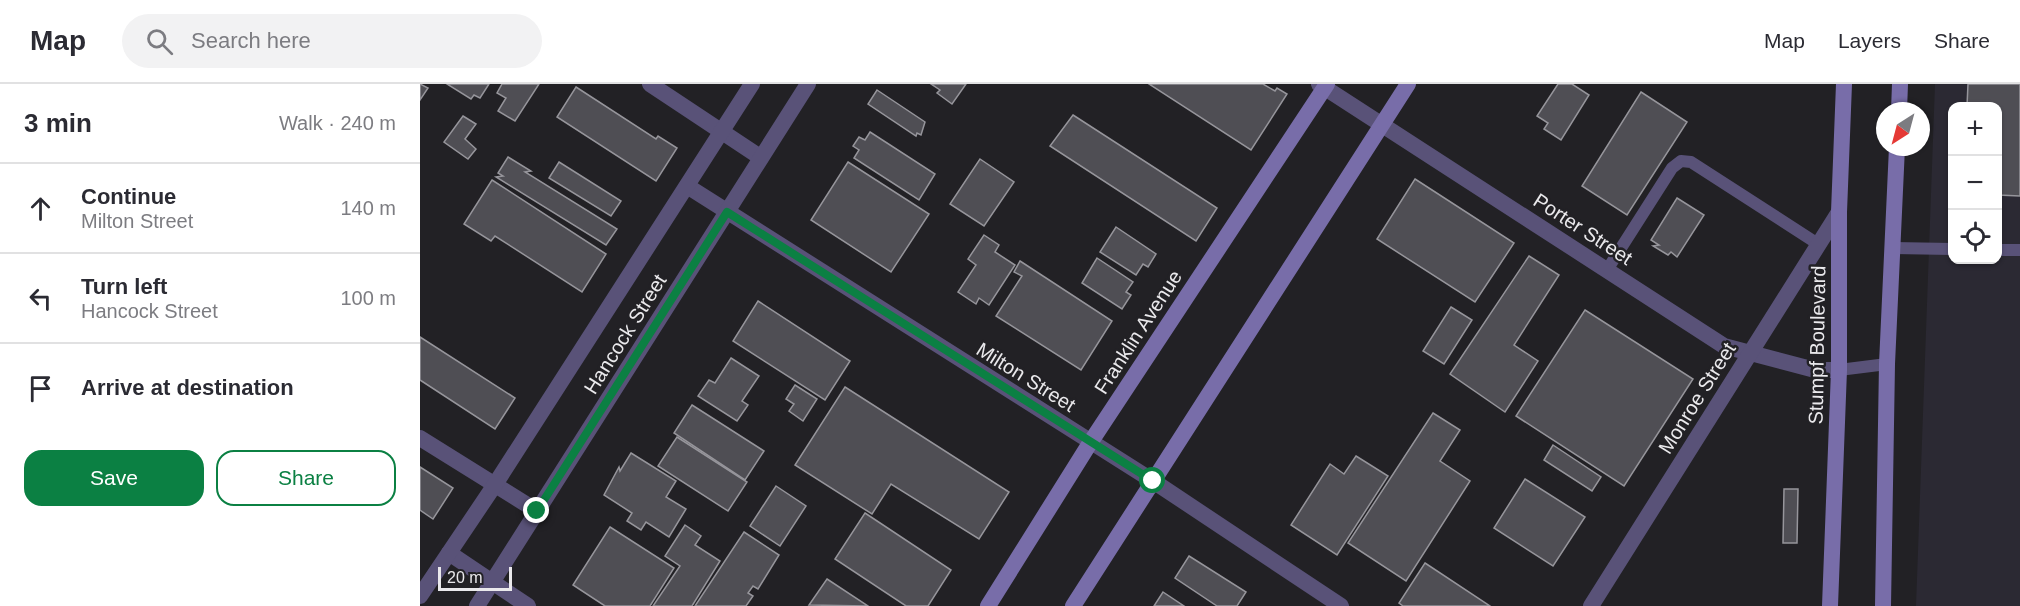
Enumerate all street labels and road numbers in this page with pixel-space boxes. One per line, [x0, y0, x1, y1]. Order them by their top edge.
street label: Porter Street [1529, 189, 1637, 269]
street label: Stumpf Boulevard [1805, 265, 1829, 425]
street label: Franklin Avenue [1090, 266, 1186, 398]
street label: Hancock Street [579, 270, 671, 398]
street label: Milton Street [973, 338, 1080, 416]
street label: Monroe Street [1654, 338, 1740, 458]

